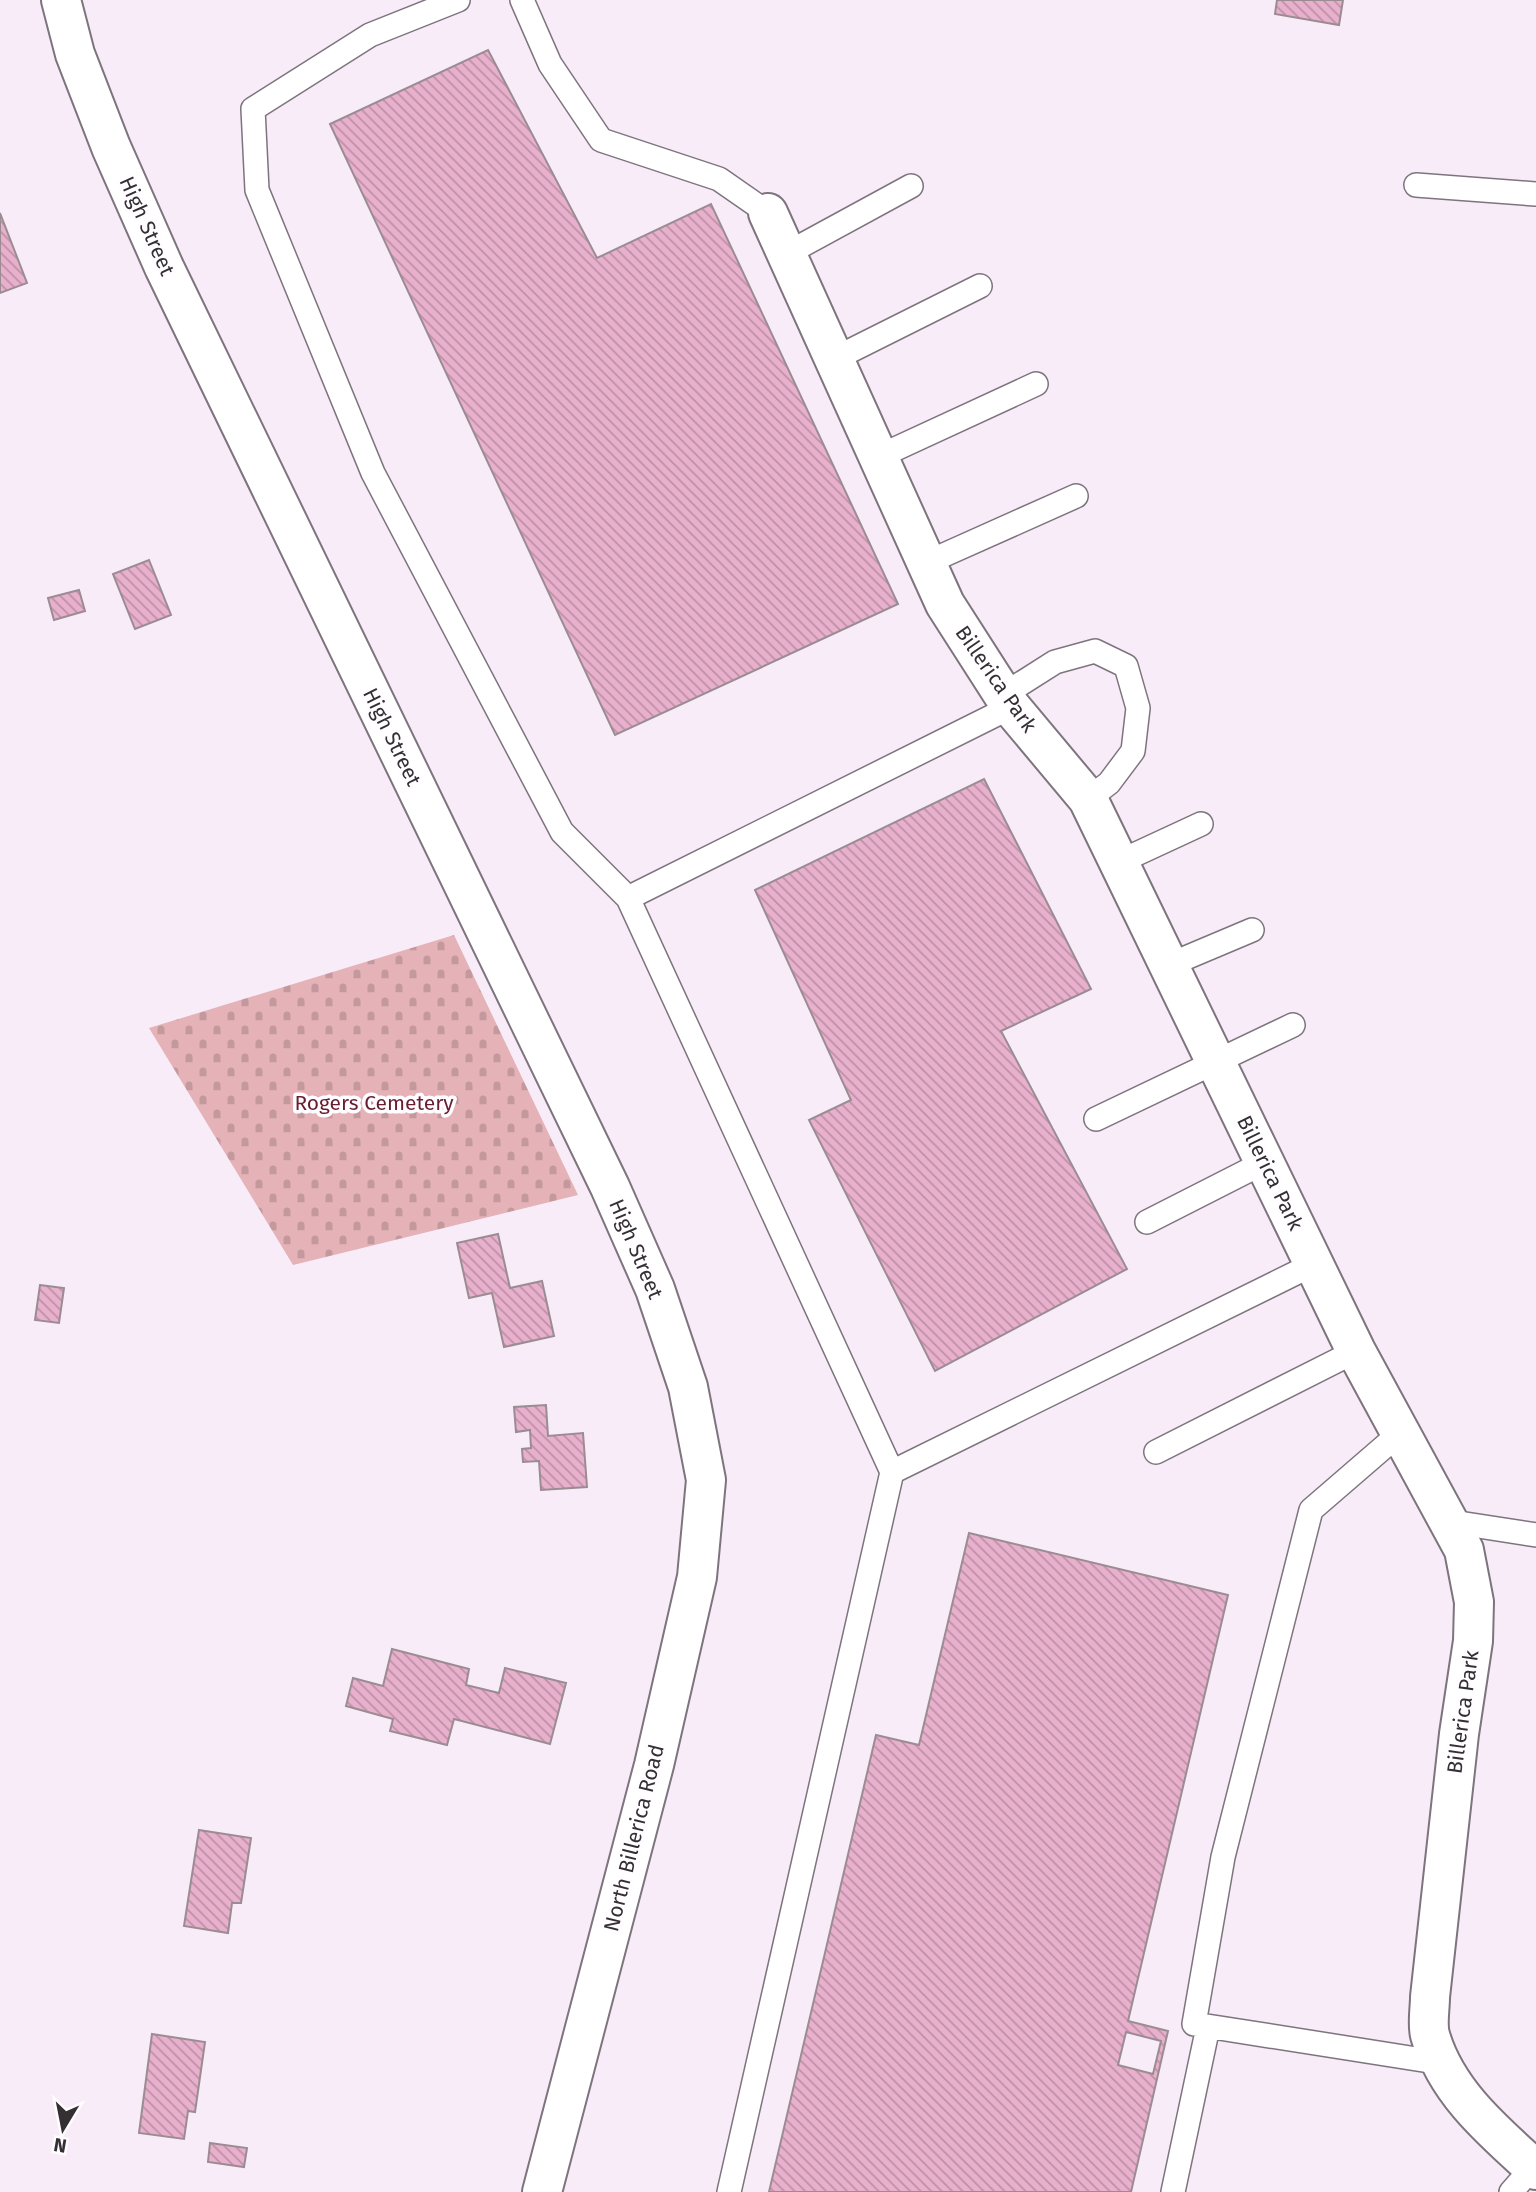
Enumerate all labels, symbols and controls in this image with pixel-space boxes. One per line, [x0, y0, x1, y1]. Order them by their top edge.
street label: High Street [114, 172, 181, 280]
street label: Billerica Park [950, 621, 1042, 738]
street label: High Street [357, 684, 427, 791]
park label: Rogers Cemetery [294, 1090, 454, 1116]
street label: Billerica Park [1231, 1111, 1309, 1235]
street label: High Street [603, 1195, 669, 1303]
street label: Billerica Park [1441, 1648, 1485, 1775]
street label: North Billerica Road [598, 1742, 670, 1934]
north arrow [28, 2094, 98, 2164]
text: N [52, 2133, 68, 2158]

